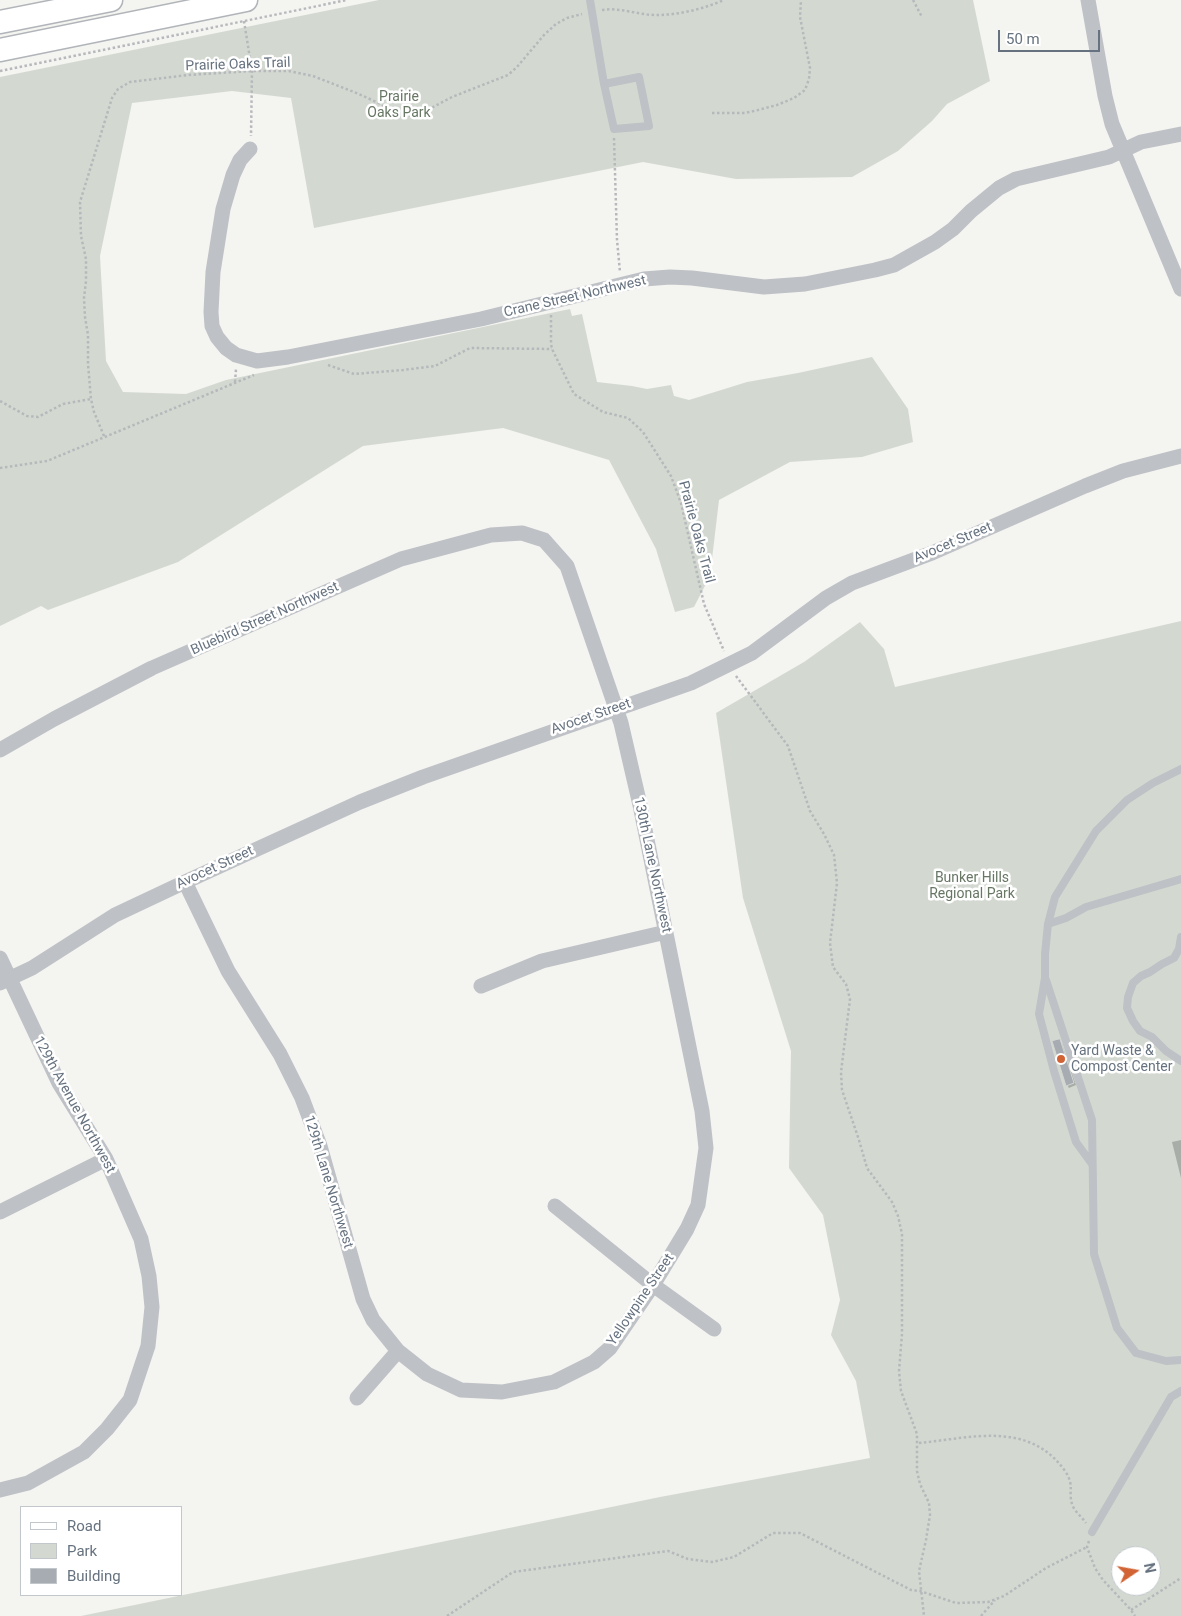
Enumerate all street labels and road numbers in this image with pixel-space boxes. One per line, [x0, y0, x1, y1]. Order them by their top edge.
street label: Prairie Oaks Trail [185, 55, 291, 75]
street label: Crane Street Northwest [502, 272, 648, 322]
street label: Prairie Oaks Trail [674, 479, 718, 585]
street label: Avocet Street [911, 519, 995, 567]
street label: Bluebird Street Northwest [188, 579, 342, 659]
street label: Avocet Street [549, 696, 633, 738]
street label: 130th Lane Northwest [629, 796, 675, 934]
street label: Avocet Street [174, 843, 256, 893]
street label: 129th Avenue Northwest [29, 1034, 119, 1176]
street label: 129th Lane Northwest [300, 1113, 356, 1251]
street label: Yellowpine Street [604, 1251, 678, 1349]

